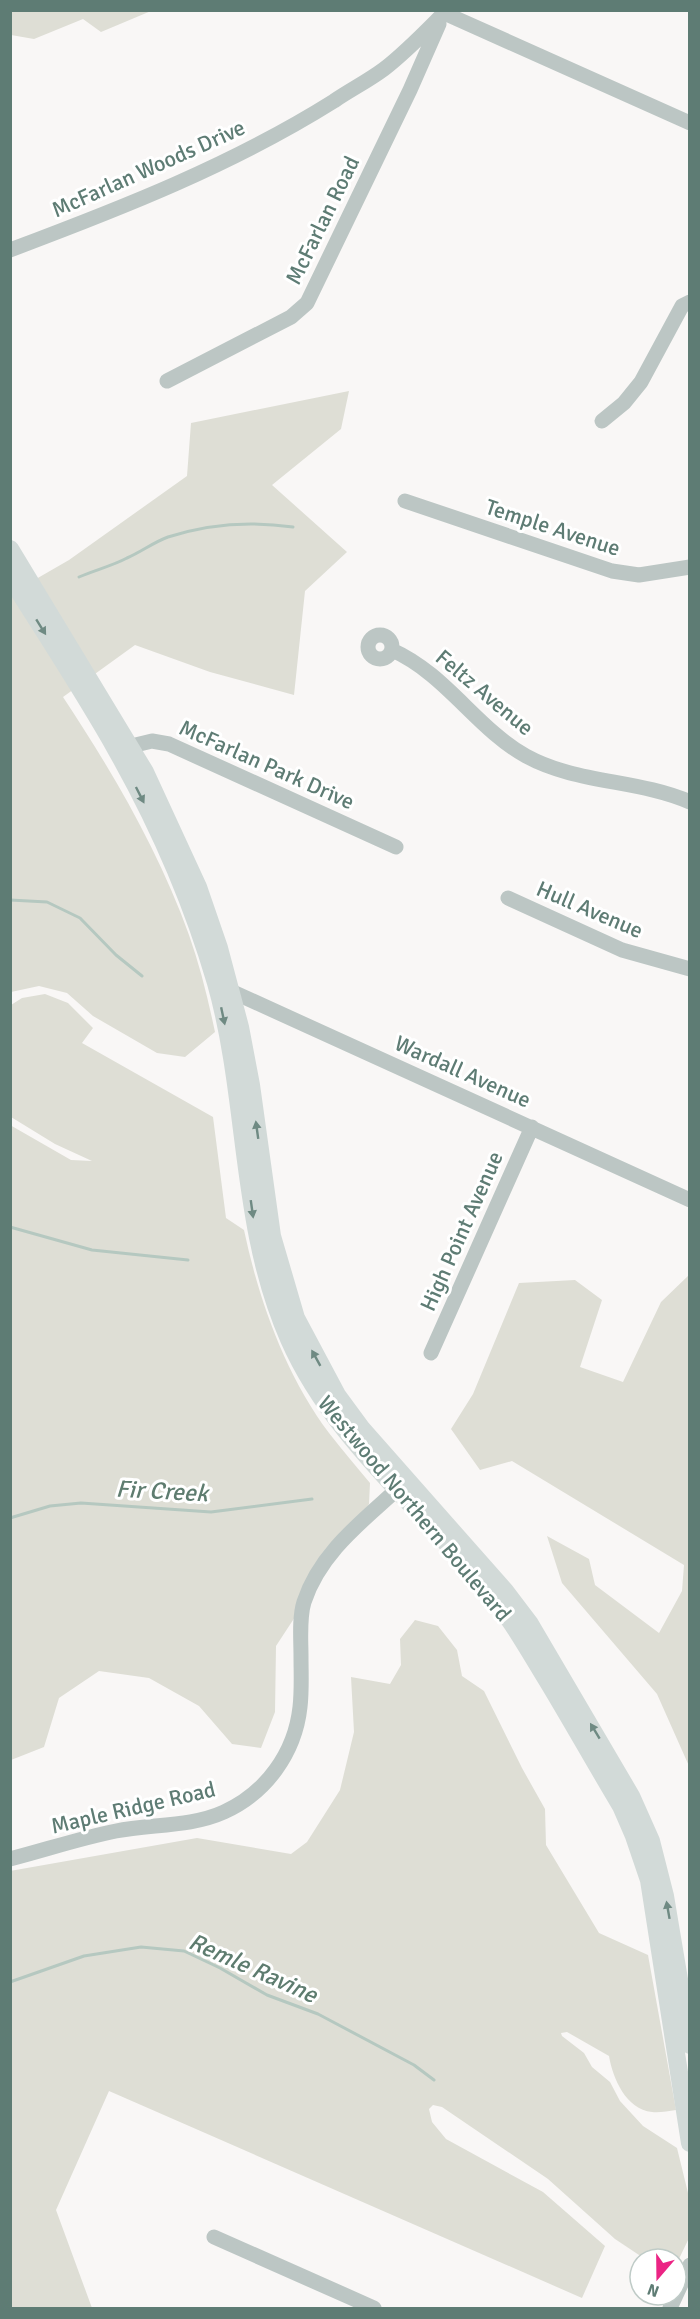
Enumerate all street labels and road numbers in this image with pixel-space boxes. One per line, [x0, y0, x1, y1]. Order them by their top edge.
street label: McFarlan Woods Drive [47, 114, 249, 223]
street label: McFarlan Road [280, 152, 365, 289]
street label: Temple Avenue [482, 493, 624, 562]
street label: Feltz Avenue [430, 644, 539, 741]
street label: McFarlan Park Drive [175, 714, 359, 815]
street label: Hull Avenue [532, 875, 647, 944]
street label: Wardall Avenue [391, 1029, 535, 1114]
street label: High Point Avenue [414, 1147, 509, 1315]
street label: Westwood Northern Boulevard [312, 1390, 517, 1627]
street label: Maple Ridge Road [48, 1775, 218, 1840]

